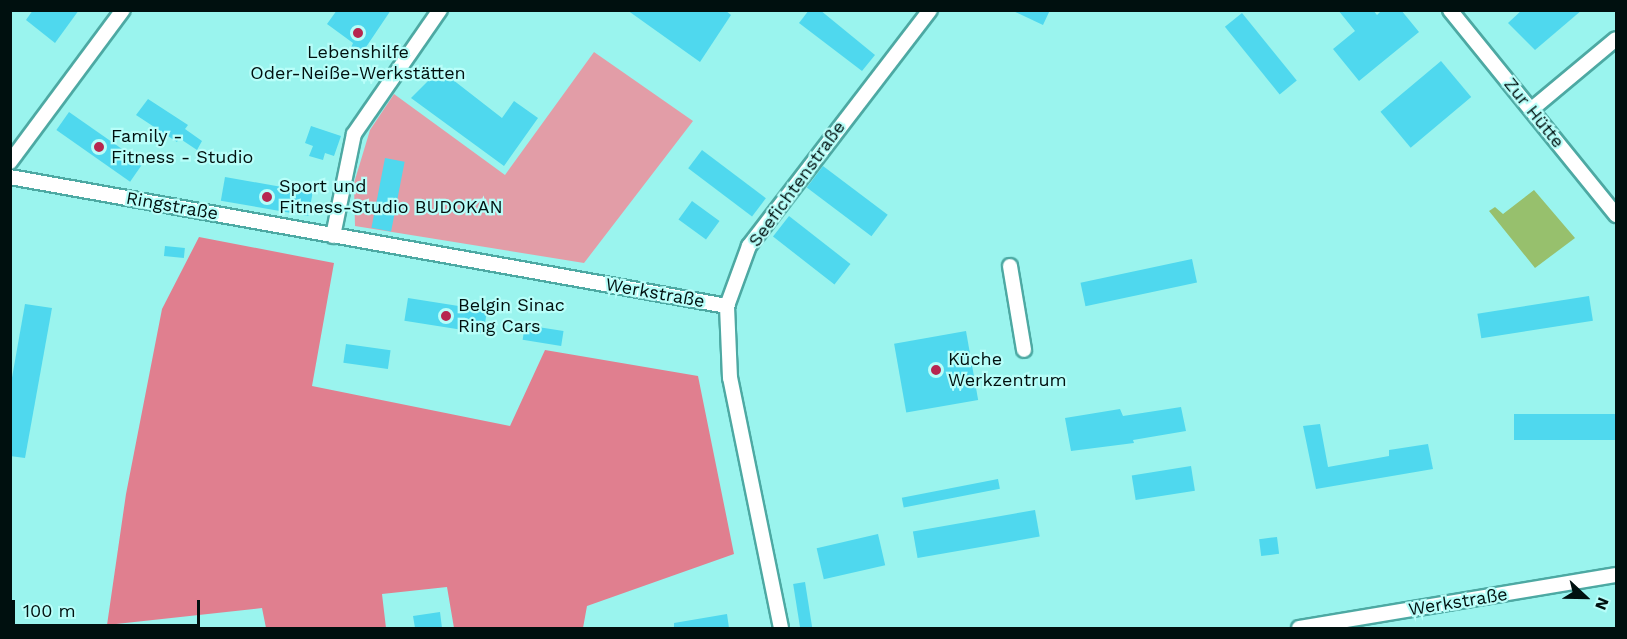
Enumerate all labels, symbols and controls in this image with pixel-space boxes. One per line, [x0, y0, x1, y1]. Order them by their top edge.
marker: Lebenshilfe Oder-Neiße-Werkstätten [351, 26, 365, 40]
place label: Lebenshilfe Oder-Neiße-Werkstätten [250, 42, 466, 84]
street label: Zur Hütte [1499, 74, 1569, 152]
street label: Seefichtenstraße [744, 117, 850, 251]
place label: Family - Fitness - Studio [111, 126, 253, 168]
marker: Family - Fitness - Studio [92, 140, 106, 154]
place label: Sport und Fitness-Studio BUDOKAN [279, 176, 503, 219]
street label: Ringstraße [124, 187, 220, 225]
marker: Sport und Fitness-Studio BUDOKAN [260, 190, 274, 204]
street label: Werkstraße [604, 274, 706, 312]
place label: Belgin Sinac Ring Cars [458, 295, 565, 338]
marker: Belgin Sinac Ring Cars [439, 309, 453, 323]
place label: Küche Werkzentrum [948, 349, 1067, 392]
marker: Küche Werkzentrum [929, 363, 943, 377]
north arrow [1555, 567, 1615, 627]
street label: Werkstraße [1407, 583, 1509, 621]
scale bar [15, 588, 202, 626]
text: N [1591, 595, 1613, 613]
text: 100 m [23, 600, 76, 621]

